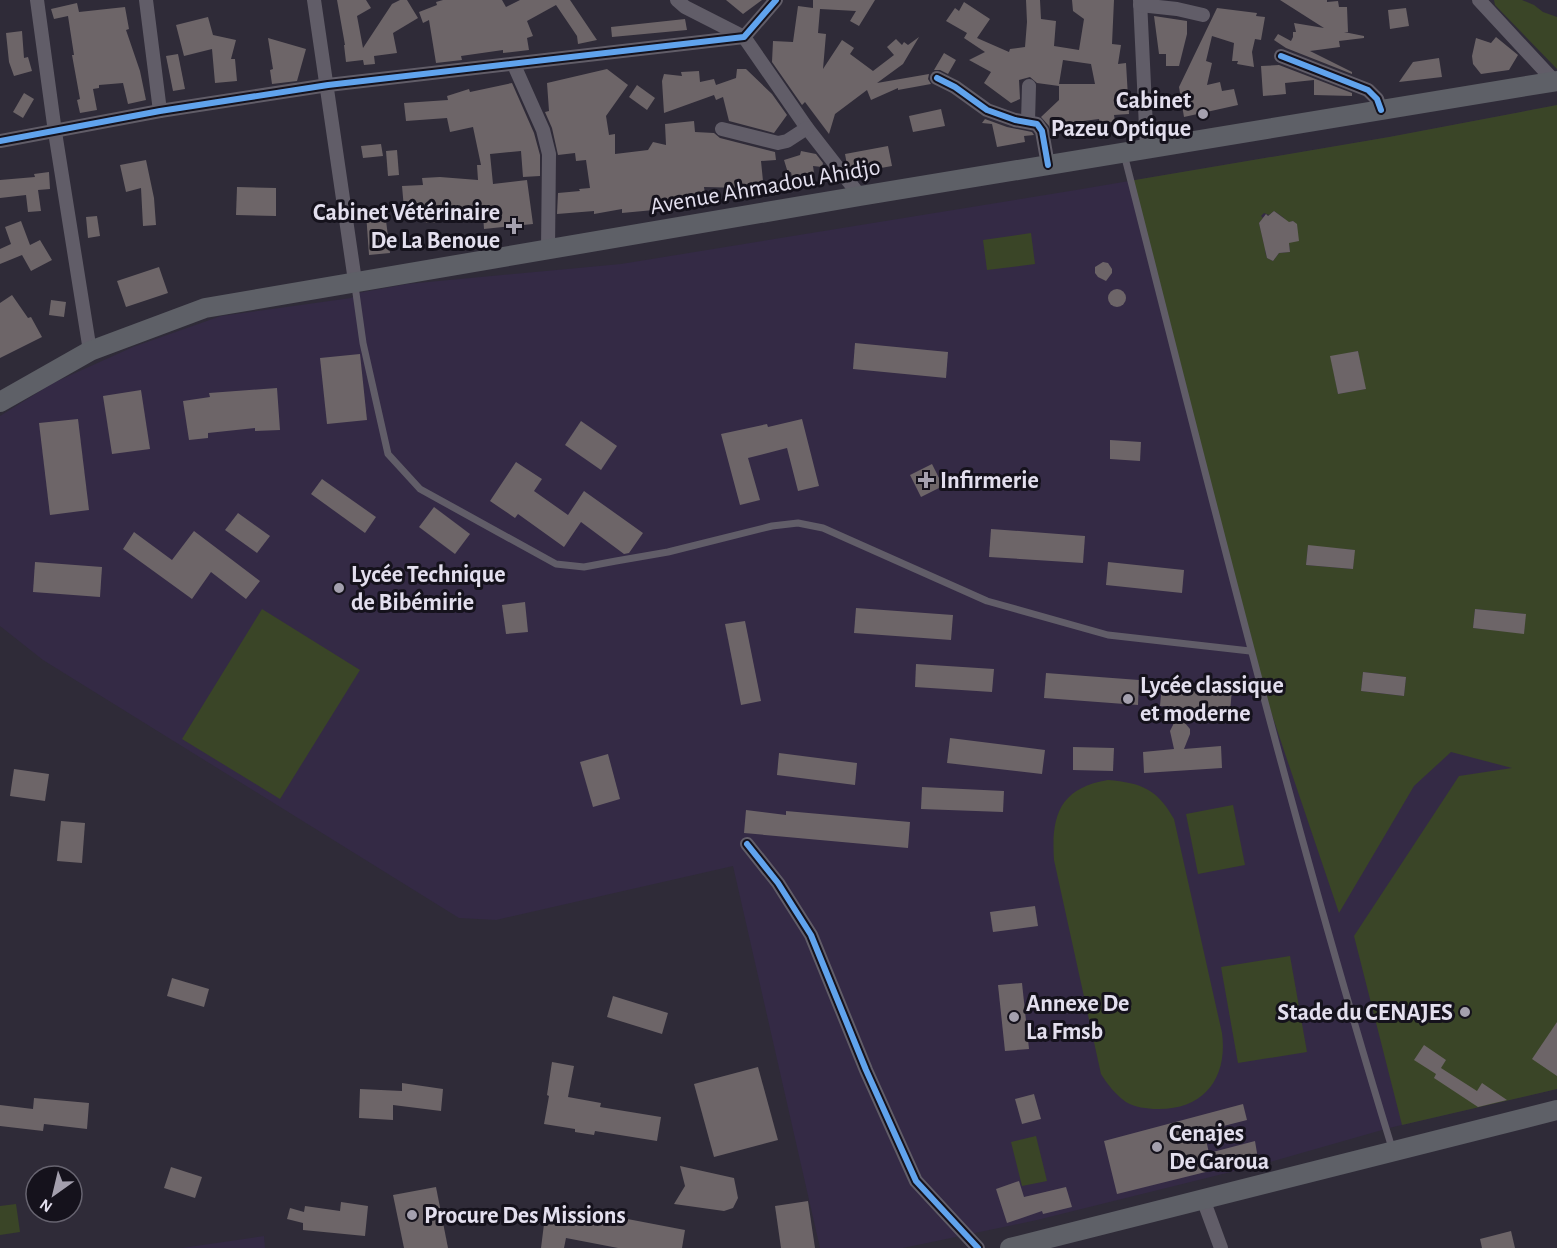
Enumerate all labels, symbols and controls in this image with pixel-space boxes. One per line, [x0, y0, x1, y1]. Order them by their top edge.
place label: Cabinet Pazeu Optique [1051, 89, 1191, 141]
marker: Cabinet Pazeu Optique [1196, 107, 1210, 121]
street label: Avenue Ahmadou Ahidjo [648, 155, 882, 219]
place label: Cabinet Vétérinaire De La Benoue [313, 201, 500, 253]
marker: Cabinet Vétérinaire De La Benoue [505, 217, 523, 235]
place label: Infirmerie [940, 469, 1039, 493]
marker: Infirmerie [917, 471, 935, 489]
place label: Lycée Technique de Bibémirie [351, 563, 506, 615]
marker: Lycée Technique de Bibémirie [332, 581, 346, 595]
place label: Lycée classique et moderne [1140, 674, 1284, 726]
marker: Lycée classique et moderne [1121, 692, 1135, 706]
place label: Annexe De La Fmsb [1026, 992, 1129, 1044]
place label: Stade du CENAJES [1277, 1001, 1453, 1025]
marker: Stade du CENAJES [1458, 1005, 1472, 1019]
marker: Annexe De La Fmsb [1007, 1010, 1021, 1024]
place label: Cenajes De Garoua [1169, 1122, 1269, 1174]
marker: Cenajes De Garoua [1150, 1140, 1164, 1154]
north arrow [24, 1164, 84, 1224]
text: N [37, 1196, 55, 1215]
place label: Procure Des Missions [424, 1204, 626, 1228]
marker: Procure Des Missions [405, 1208, 419, 1222]

